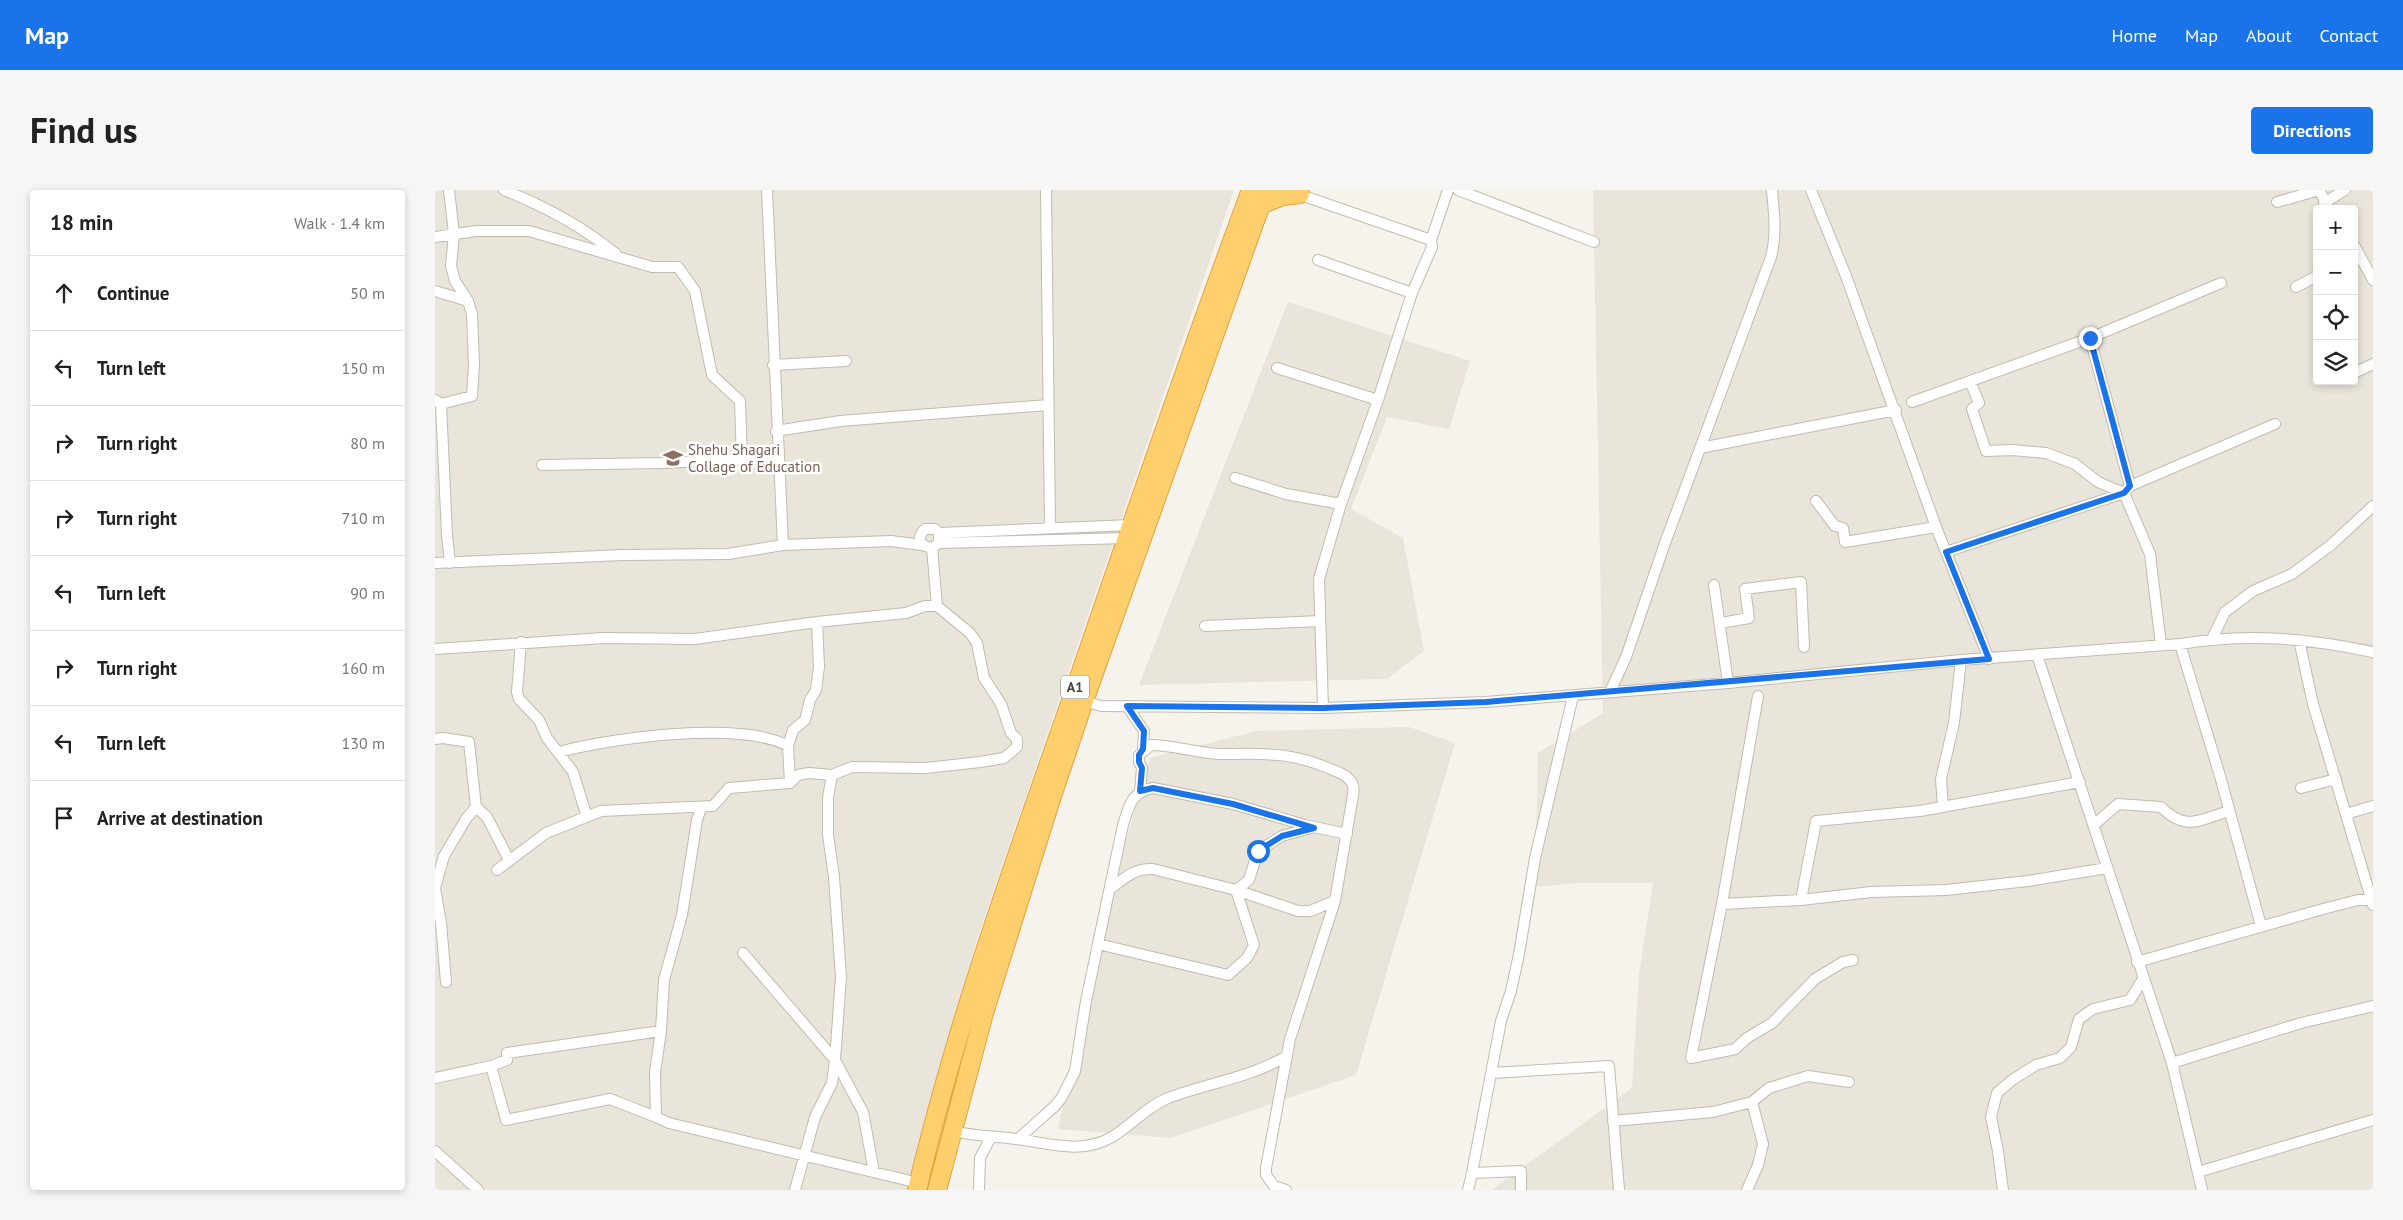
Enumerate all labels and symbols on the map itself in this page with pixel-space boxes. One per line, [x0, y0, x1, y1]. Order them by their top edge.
route end [2079, 327, 2102, 350]
place label: Shehu Shagari Collage of Education [688, 440, 820, 476]
school or university icon: Shehu Shagari Collage of Education [662, 447, 684, 469]
road number: A1 [1061, 676, 1089, 698]
route start [1247, 840, 1270, 863]

